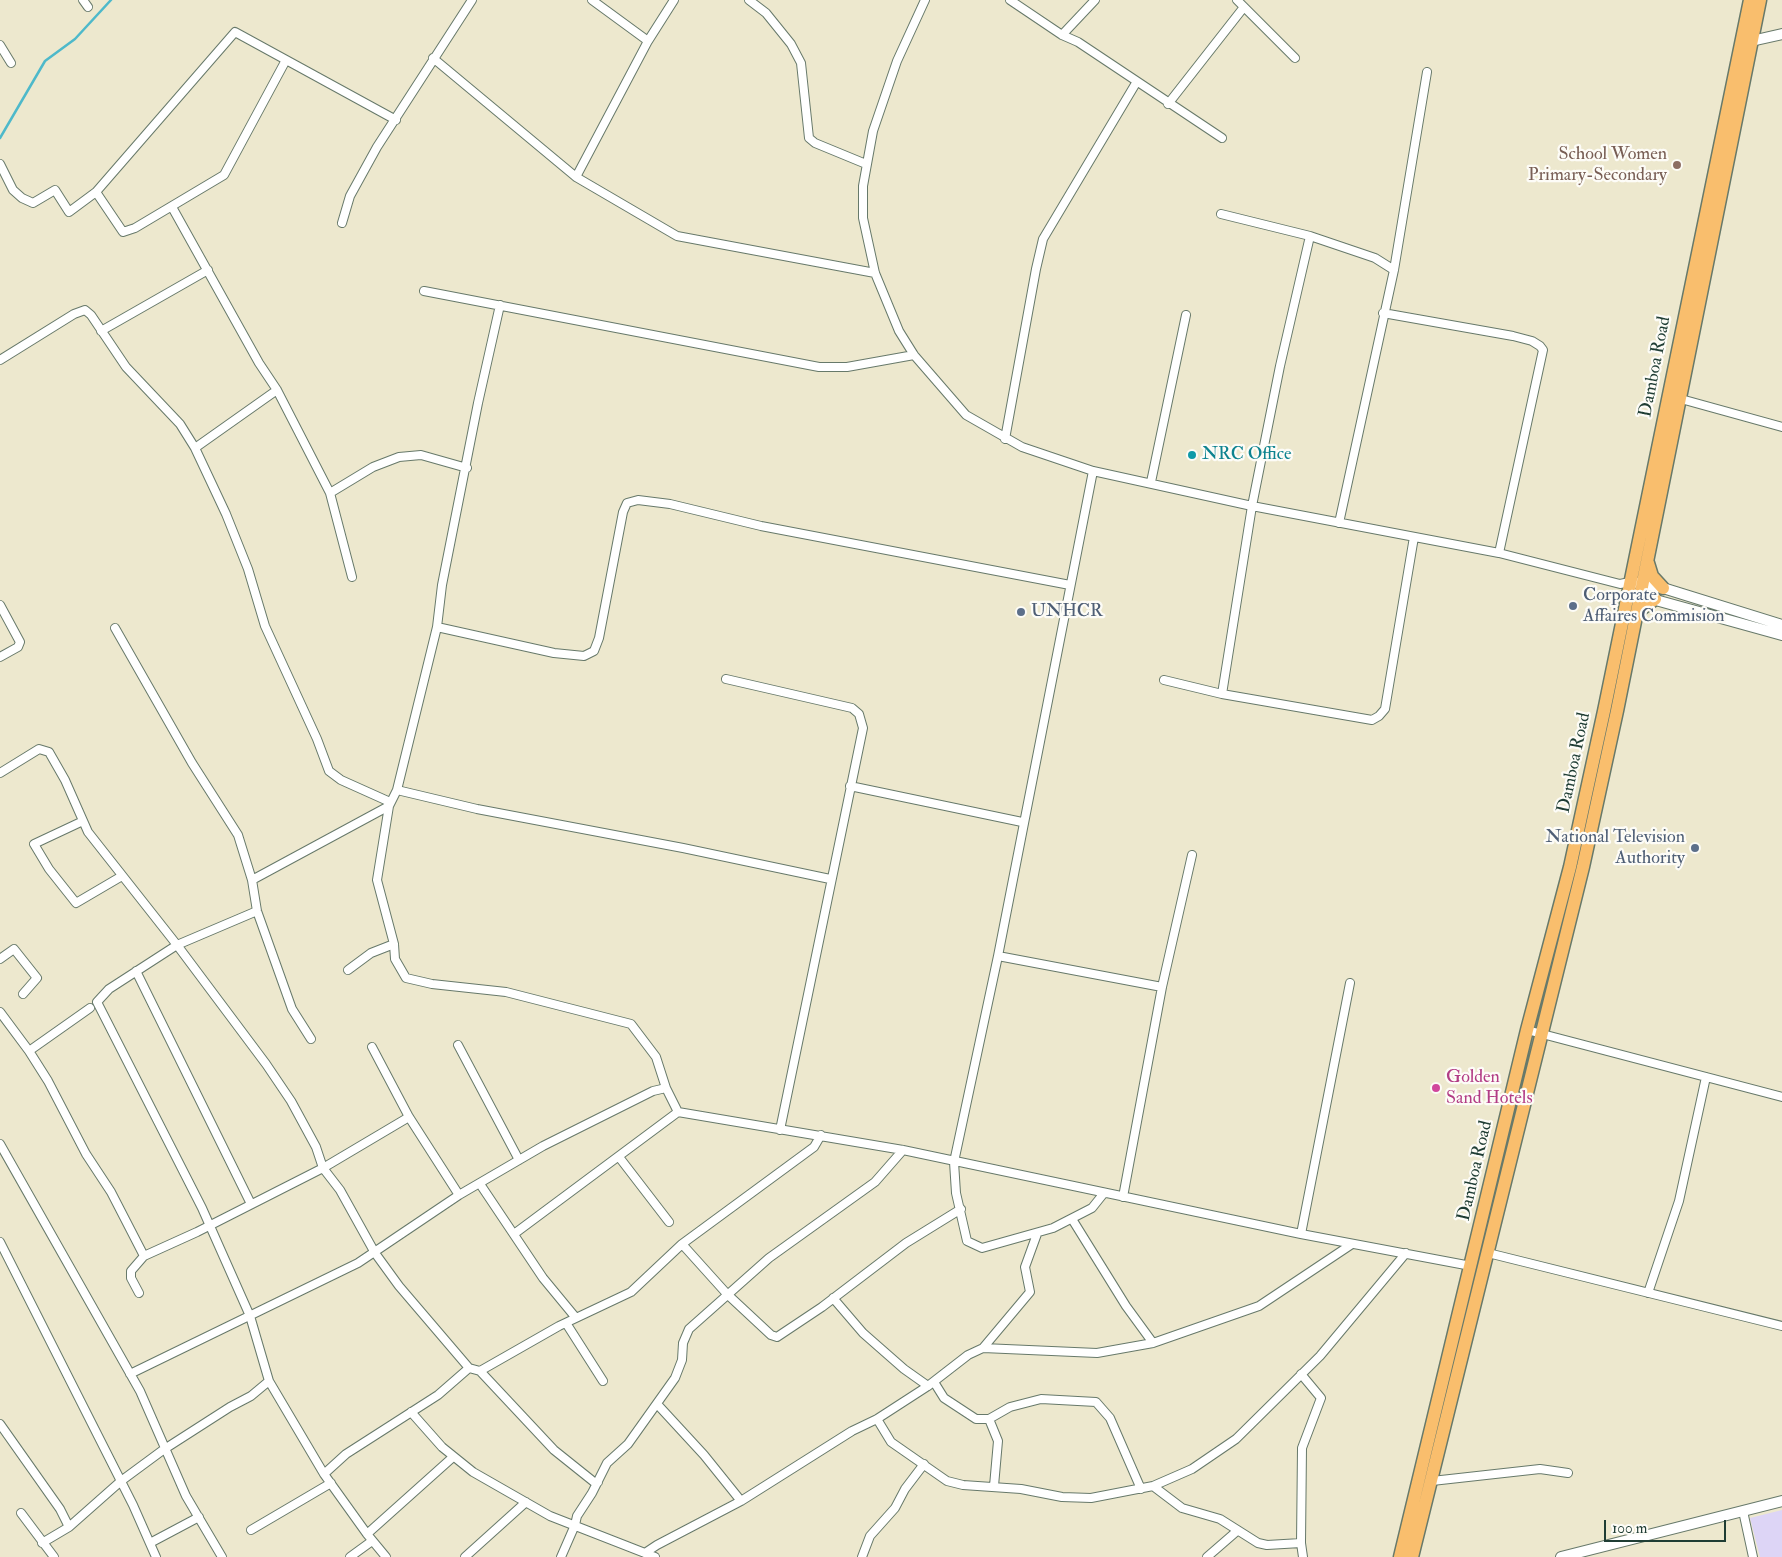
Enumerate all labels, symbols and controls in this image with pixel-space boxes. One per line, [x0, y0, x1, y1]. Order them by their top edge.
place label: School Women Primary-Secondary [1528, 144, 1667, 186]
marker: School Women Primary-Secondary [1671, 159, 1683, 171]
street label: Damboa Road [1636, 315, 1676, 419]
place label: NRC Office [1202, 444, 1292, 466]
marker: NRC Office [1186, 449, 1198, 461]
place label: Corporate Affaires Commision [1583, 585, 1724, 628]
marker: Corporate Affaires Commision [1567, 600, 1579, 612]
place label: UNHCR [1031, 601, 1103, 623]
marker: UNHCR [1015, 606, 1027, 618]
street label: Damboa Road [1554, 711, 1596, 815]
place label: National Television Authority [1546, 827, 1685, 870]
marker: National Television Authority [1689, 842, 1701, 854]
place label: Golden Sand Hotels [1446, 1067, 1533, 1110]
marker: Golden Sand Hotels [1430, 1082, 1442, 1094]
street label: Damboa Road [1454, 1119, 1498, 1223]
scale bar [1607, 1510, 1730, 1542]
text: 100 m [1612, 1519, 1647, 1538]

